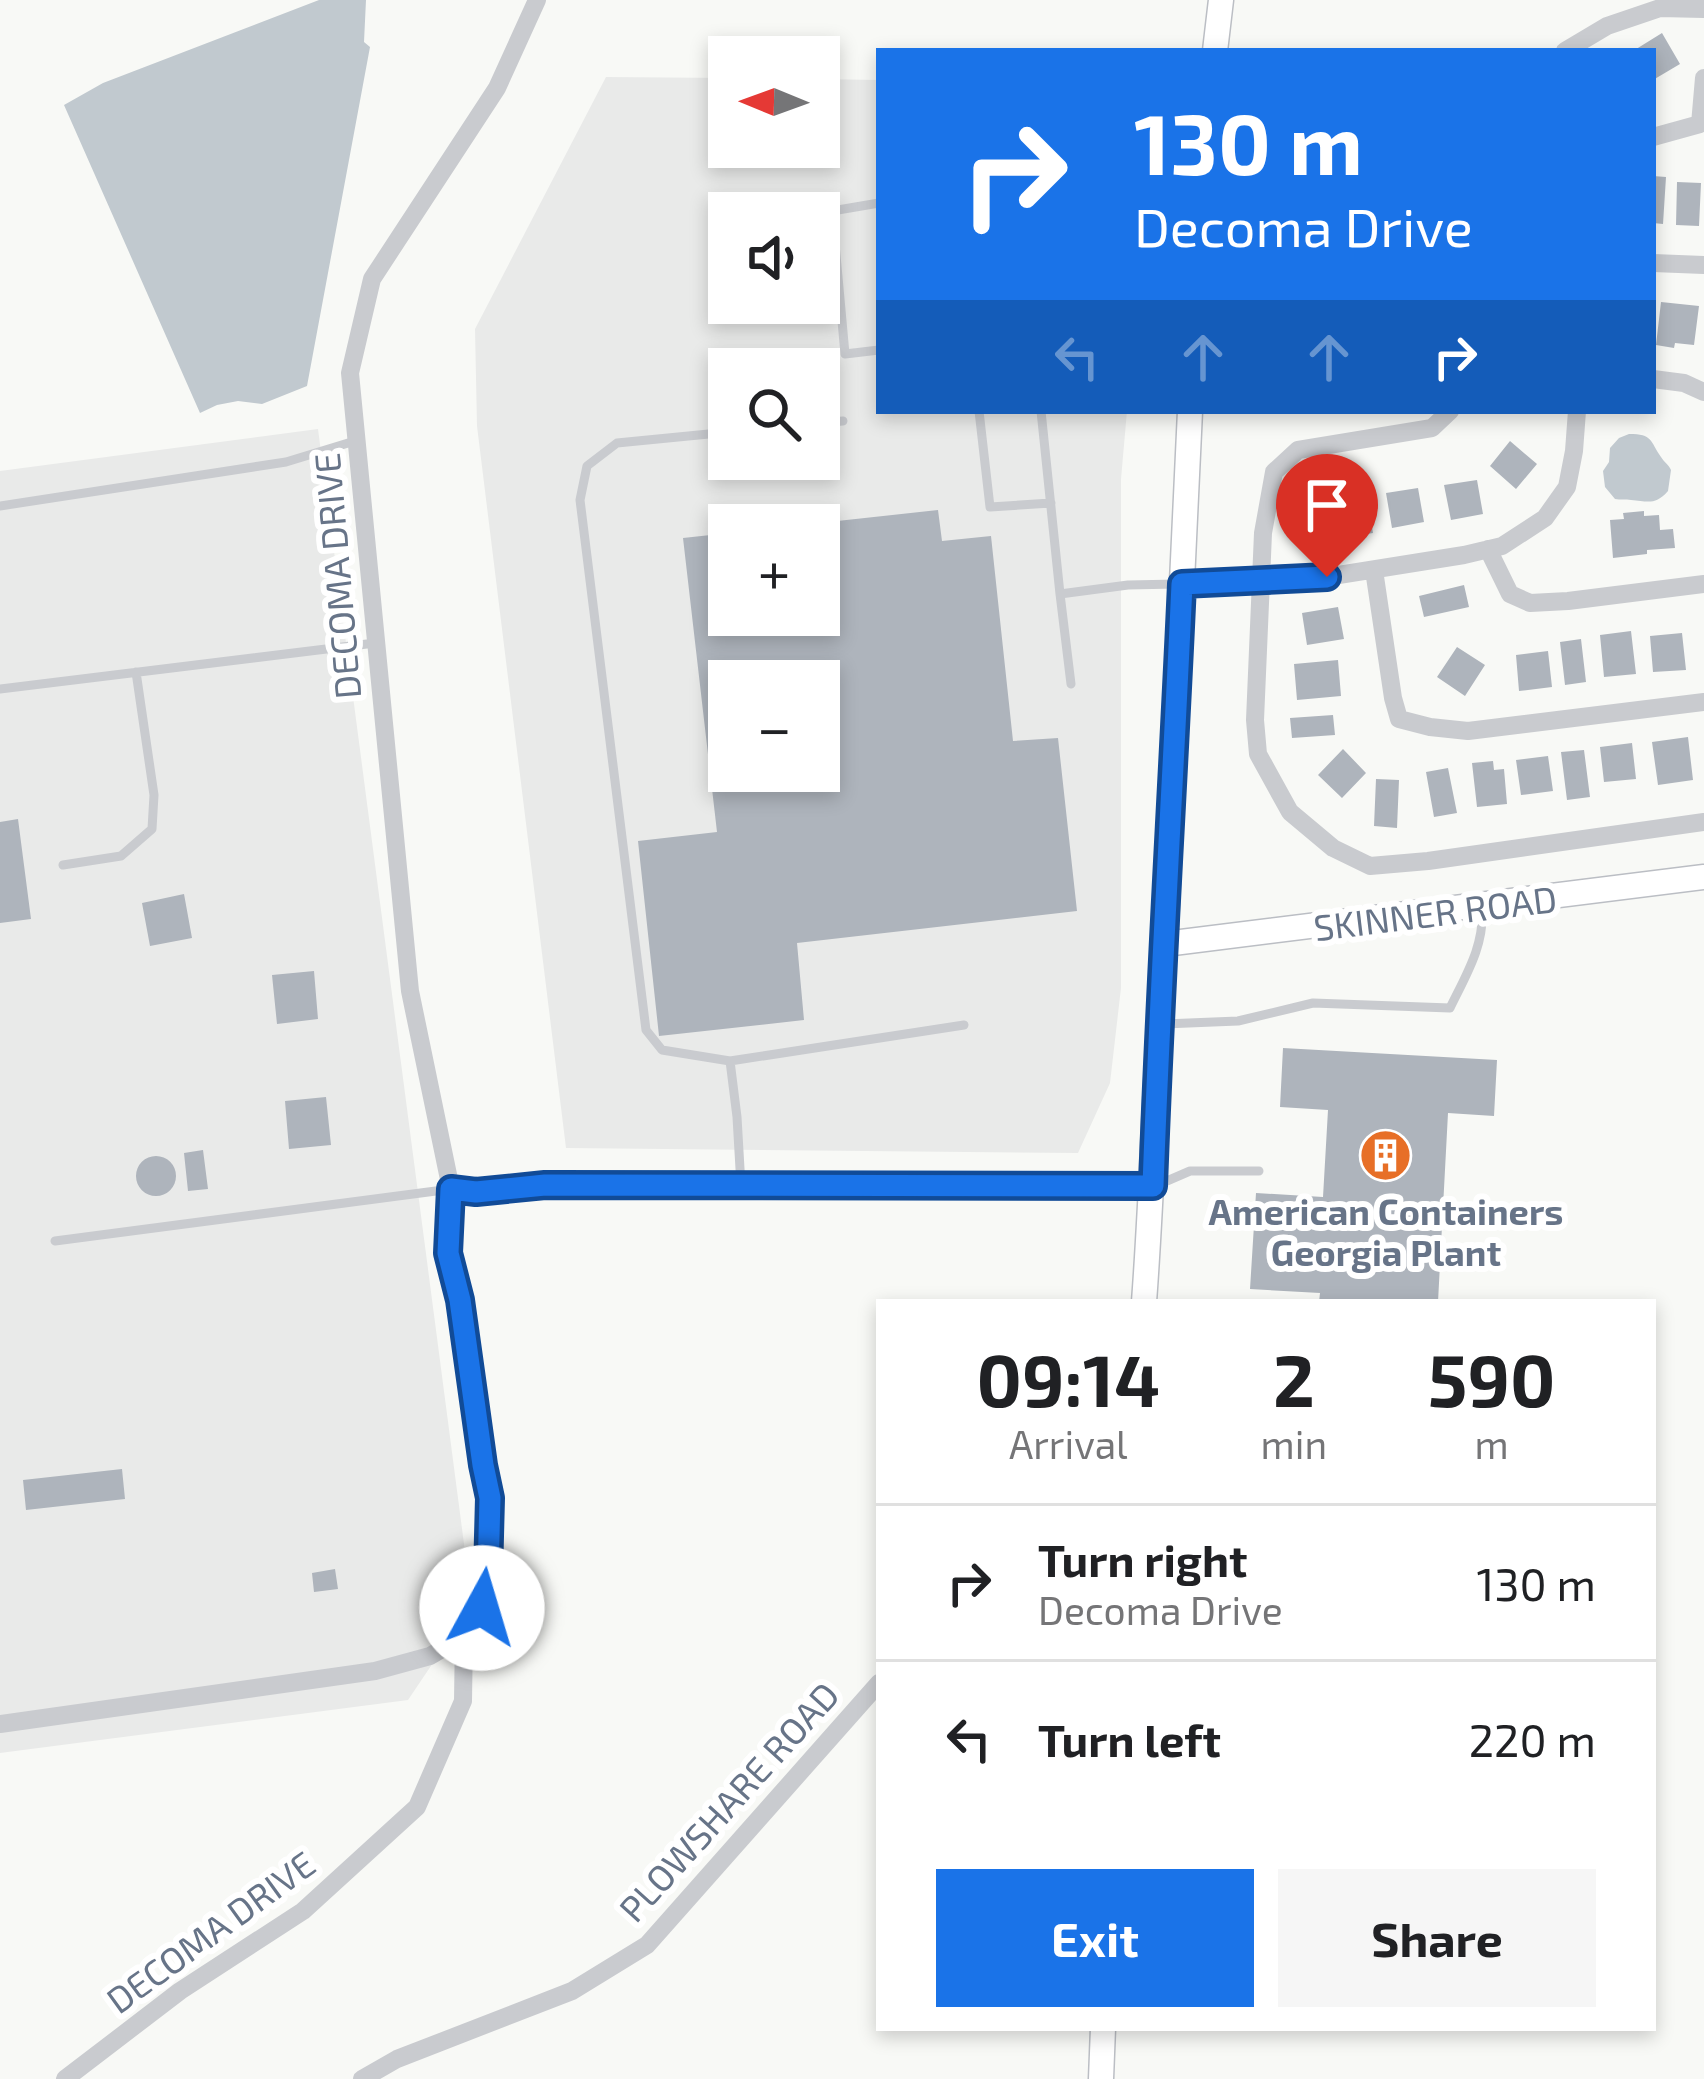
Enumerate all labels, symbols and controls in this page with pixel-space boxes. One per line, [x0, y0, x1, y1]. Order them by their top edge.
north arrow [708, 36, 840, 168]
map controls [708, 36, 840, 792]
text: 130 m [1134, 91, 1363, 192]
icon: right [936, 96, 1092, 252]
button: sound [708, 192, 840, 324]
text: Decoma Drive [1134, 193, 1473, 258]
icon: left [1044, 324, 1110, 390]
icon: ahead [1170, 324, 1236, 390]
icon: ahead [1296, 324, 1362, 390]
icon: right [1422, 324, 1488, 390]
button: search [708, 348, 840, 480]
street label: DECOMA DRIVE [304, 451, 368, 701]
pin [1276, 454, 1378, 577]
icon: arrive [1294, 472, 1360, 538]
button: + [708, 504, 840, 636]
button: − [708, 660, 840, 792]
street label: SKINNER ROAD [1311, 876, 1559, 948]
building icon: American Containers Georgia Plant [1358, 1127, 1414, 1183]
place label: American Containers Georgia Plant [1209, 1189, 1563, 1273]
text: 09:14 [977, 1335, 1160, 1421]
text: 2 [1273, 1335, 1315, 1421]
text: 590 [1428, 1335, 1555, 1421]
text: Arrival [1009, 1420, 1128, 1467]
text: min [1261, 1420, 1327, 1467]
text: m [1474, 1420, 1509, 1467]
text: Turn right [1038, 1532, 1247, 1586]
position arrow [419, 1545, 545, 1671]
icon: right [936, 1550, 1002, 1616]
text: 130 m [1476, 1556, 1596, 1610]
text: Decoma Drive [1038, 1586, 1283, 1633]
street label: PLOWSHARE ROAD [609, 1673, 847, 1929]
icon: left [936, 1706, 1002, 1772]
text: Turn left [1038, 1712, 1221, 1766]
text: 220 m [1469, 1712, 1596, 1766]
street label: DECOMA DRIVE [98, 1841, 322, 2021]
button: Exit [936, 1869, 1254, 2007]
button: Share [1278, 1869, 1596, 2007]

